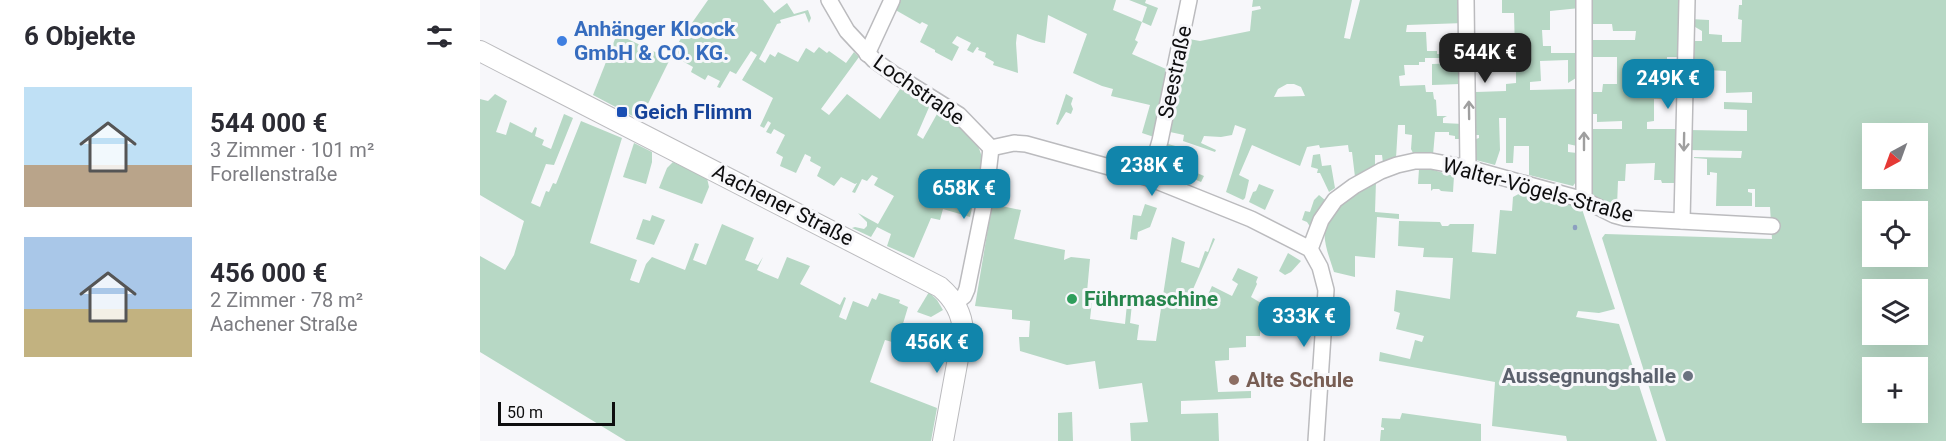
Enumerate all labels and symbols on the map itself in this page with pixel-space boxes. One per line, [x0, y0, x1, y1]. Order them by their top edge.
place label: Anhänger Kloock GmbH & CO. KG. [574, 17, 736, 65]
street label: Seestraße [1153, 23, 1197, 121]
pin: 544K € [1436, 33, 1534, 84]
marker: Anhänger Kloock GmbH & CO. KG. [555, 34, 569, 48]
street label: Lochstraße [869, 50, 969, 130]
pin: 249K € [1619, 59, 1717, 110]
place label: Geich Flimm [634, 100, 752, 124]
one-way arrow [1463, 100, 1475, 120]
marker: Geich Flimm [615, 105, 629, 119]
north arrow [1862, 123, 1928, 189]
one-way arrow [1578, 132, 1590, 152]
one-way arrow [1678, 132, 1689, 152]
pin: 238K € [1103, 146, 1201, 197]
street label: Walter-Vögels-Straße [1440, 153, 1636, 227]
street label: Aachener Straße [709, 159, 857, 251]
pin: 658K € [915, 169, 1013, 220]
place label: Führmaschine [1084, 287, 1218, 311]
marker: Führmaschine [1065, 292, 1079, 306]
pin: 333K € [1255, 297, 1353, 348]
pin: 456K € [888, 323, 986, 374]
place label: Aussegnungshalle [1502, 364, 1676, 388]
place label: Alte Schule [1246, 368, 1354, 392]
marker: Aussegnungshalle [1681, 369, 1695, 383]
marker: Alte Schule [1227, 373, 1241, 387]
scale bar [498, 399, 615, 426]

